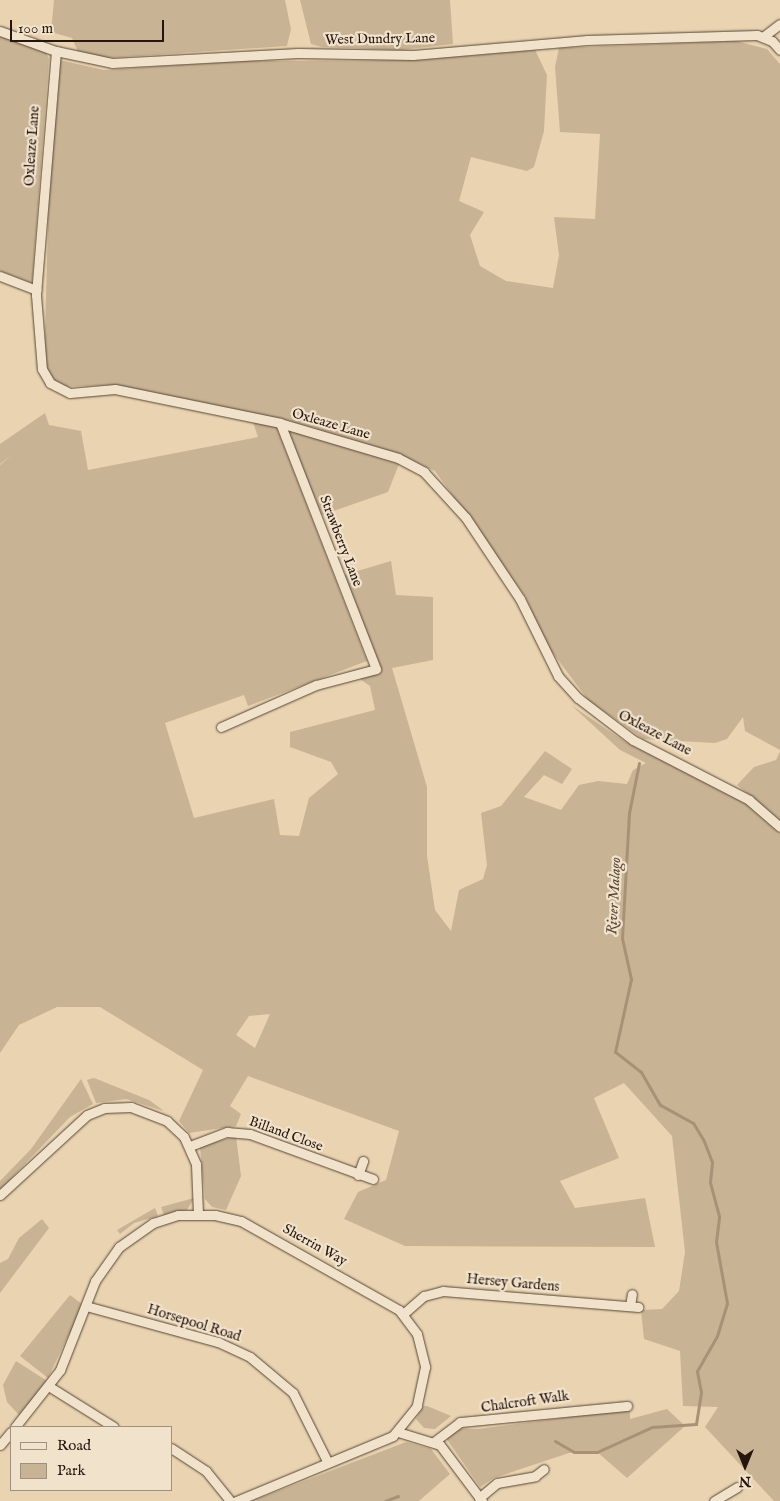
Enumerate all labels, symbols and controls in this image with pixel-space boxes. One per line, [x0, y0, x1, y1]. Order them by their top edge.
scale bar [12, 10, 166, 42]
text: 100 m [18, 19, 53, 38]
street label: West Dundry Lane [325, 30, 435, 48]
street label: Oxleaze Lane [21, 105, 43, 187]
street label: Oxleaze Lane [290, 405, 372, 443]
street label: Strawberry Lane [316, 493, 366, 589]
street label: Oxleaze Lane [616, 707, 694, 759]
water label: River Malago [603, 857, 625, 935]
street label: Billand Close [247, 1113, 325, 1155]
street label: Sherrin Way [280, 1220, 350, 1270]
street label: Hersey Gardens [466, 1271, 560, 1295]
street label: Horsepool Road [145, 1301, 243, 1345]
street label: Chalcroft Walk [480, 1388, 570, 1416]
legend [10, 1426, 172, 1491]
text: Road [57, 1436, 91, 1455]
north arrow [720, 1441, 770, 1491]
text: Park [57, 1461, 86, 1480]
text: N [739, 1472, 751, 1490]

